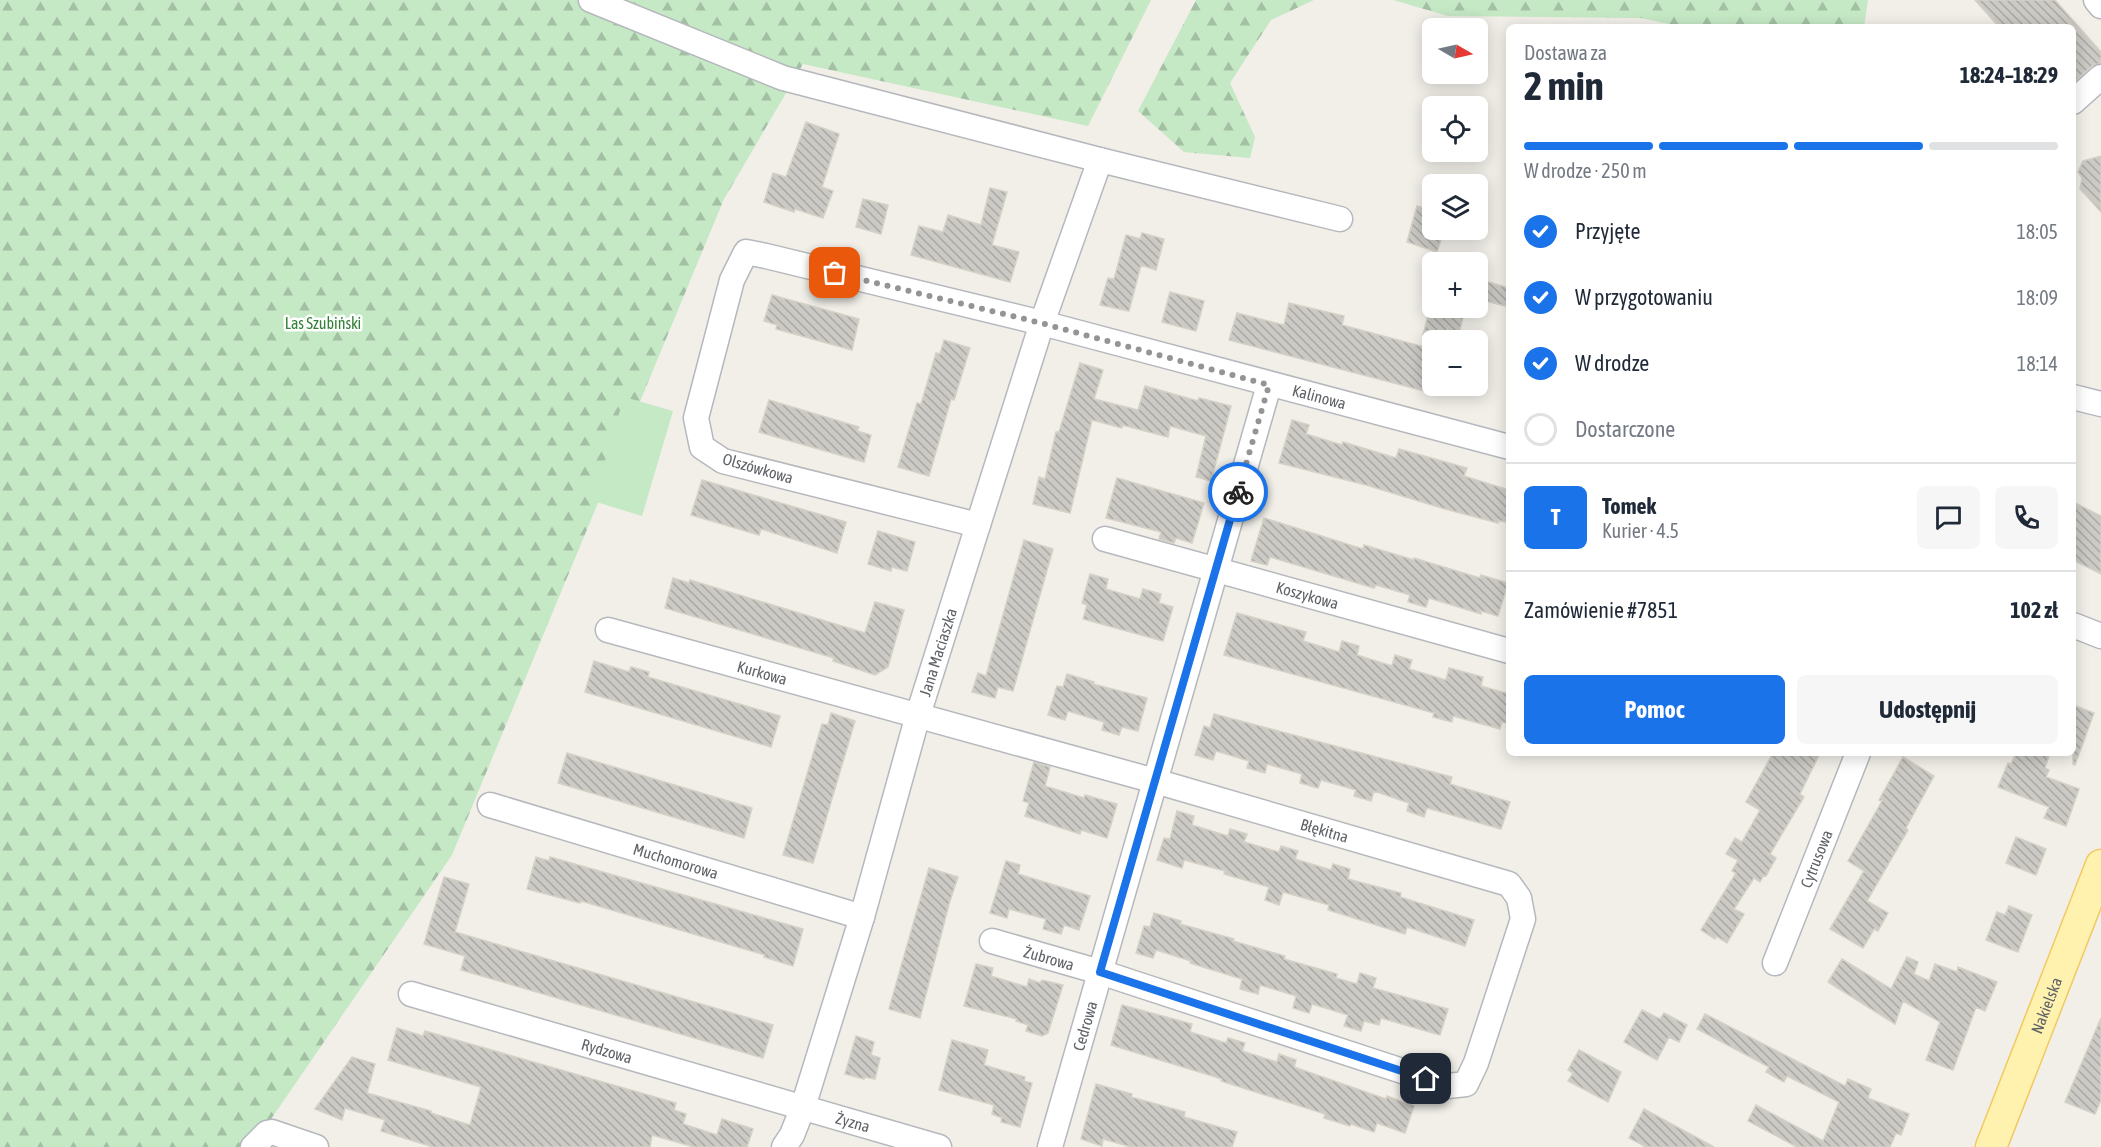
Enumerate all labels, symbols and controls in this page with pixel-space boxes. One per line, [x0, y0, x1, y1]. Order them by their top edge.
north arrow [1422, 18, 1488, 84]
map controls [1422, 18, 1488, 396]
text: Dostawa za [1524, 41, 1607, 64]
text: 18:24–18:29 [1960, 62, 2058, 88]
text: 2 min [1524, 64, 1604, 108]
button: locate [1422, 96, 1488, 162]
text: W drodze · 250 m [1524, 159, 1647, 182]
button: layers [1422, 174, 1488, 240]
icon: check [1524, 215, 1557, 248]
text: Przyjęte [1575, 218, 1640, 244]
text: 18:05 [2016, 220, 2058, 243]
pin [809, 247, 860, 298]
button: + [1422, 252, 1488, 318]
icon: bag [818, 256, 851, 289]
icon: check [1524, 281, 1557, 314]
text: W przygotowaniu [1575, 284, 1713, 310]
text: 18:09 [2016, 286, 2058, 309]
park label: Las Szubiński [285, 314, 361, 332]
button: − [1422, 330, 1488, 396]
icon: check [1524, 347, 1557, 380]
text: W drodze [1575, 350, 1649, 376]
text: 18:14 [2017, 352, 2058, 375]
street label: Kalinowa [1290, 381, 1348, 412]
text: Dostarczone [1575, 416, 1675, 442]
street label: Olszówkowa [721, 449, 795, 487]
courier [1208, 462, 1268, 522]
icon: bike [1222, 476, 1255, 509]
button: chat [1917, 486, 1980, 549]
button: phone [1995, 486, 2058, 549]
text: Tomek [1602, 493, 1656, 519]
text: T [1551, 504, 1560, 530]
text: Kurier · 4.5 [1602, 519, 1679, 542]
street label: Koszykowa [1274, 578, 1341, 612]
text: Zamówienie #7851 [1524, 597, 1678, 623]
text: 102 zł [2010, 597, 2058, 623]
street label: Jana Maciaszka [916, 606, 960, 698]
street label: Kurkowa [735, 657, 789, 688]
button: Pomoc [1524, 675, 1785, 744]
button: Udostępnij [1797, 675, 2058, 744]
street label: Błękitna [1298, 815, 1351, 846]
street label: Cytrusowa [1797, 827, 1836, 890]
street label: Muchomorowa [631, 840, 720, 882]
street label: Żubrowa [1022, 942, 1076, 974]
street label: Nakielska [2027, 975, 2065, 1036]
street label: Cedrowa [1069, 999, 1100, 1053]
street label: Rydzowa [580, 1035, 634, 1067]
pin [1400, 1053, 1451, 1104]
icon: home [1409, 1062, 1442, 1095]
street label: Żyzna [834, 1109, 872, 1136]

